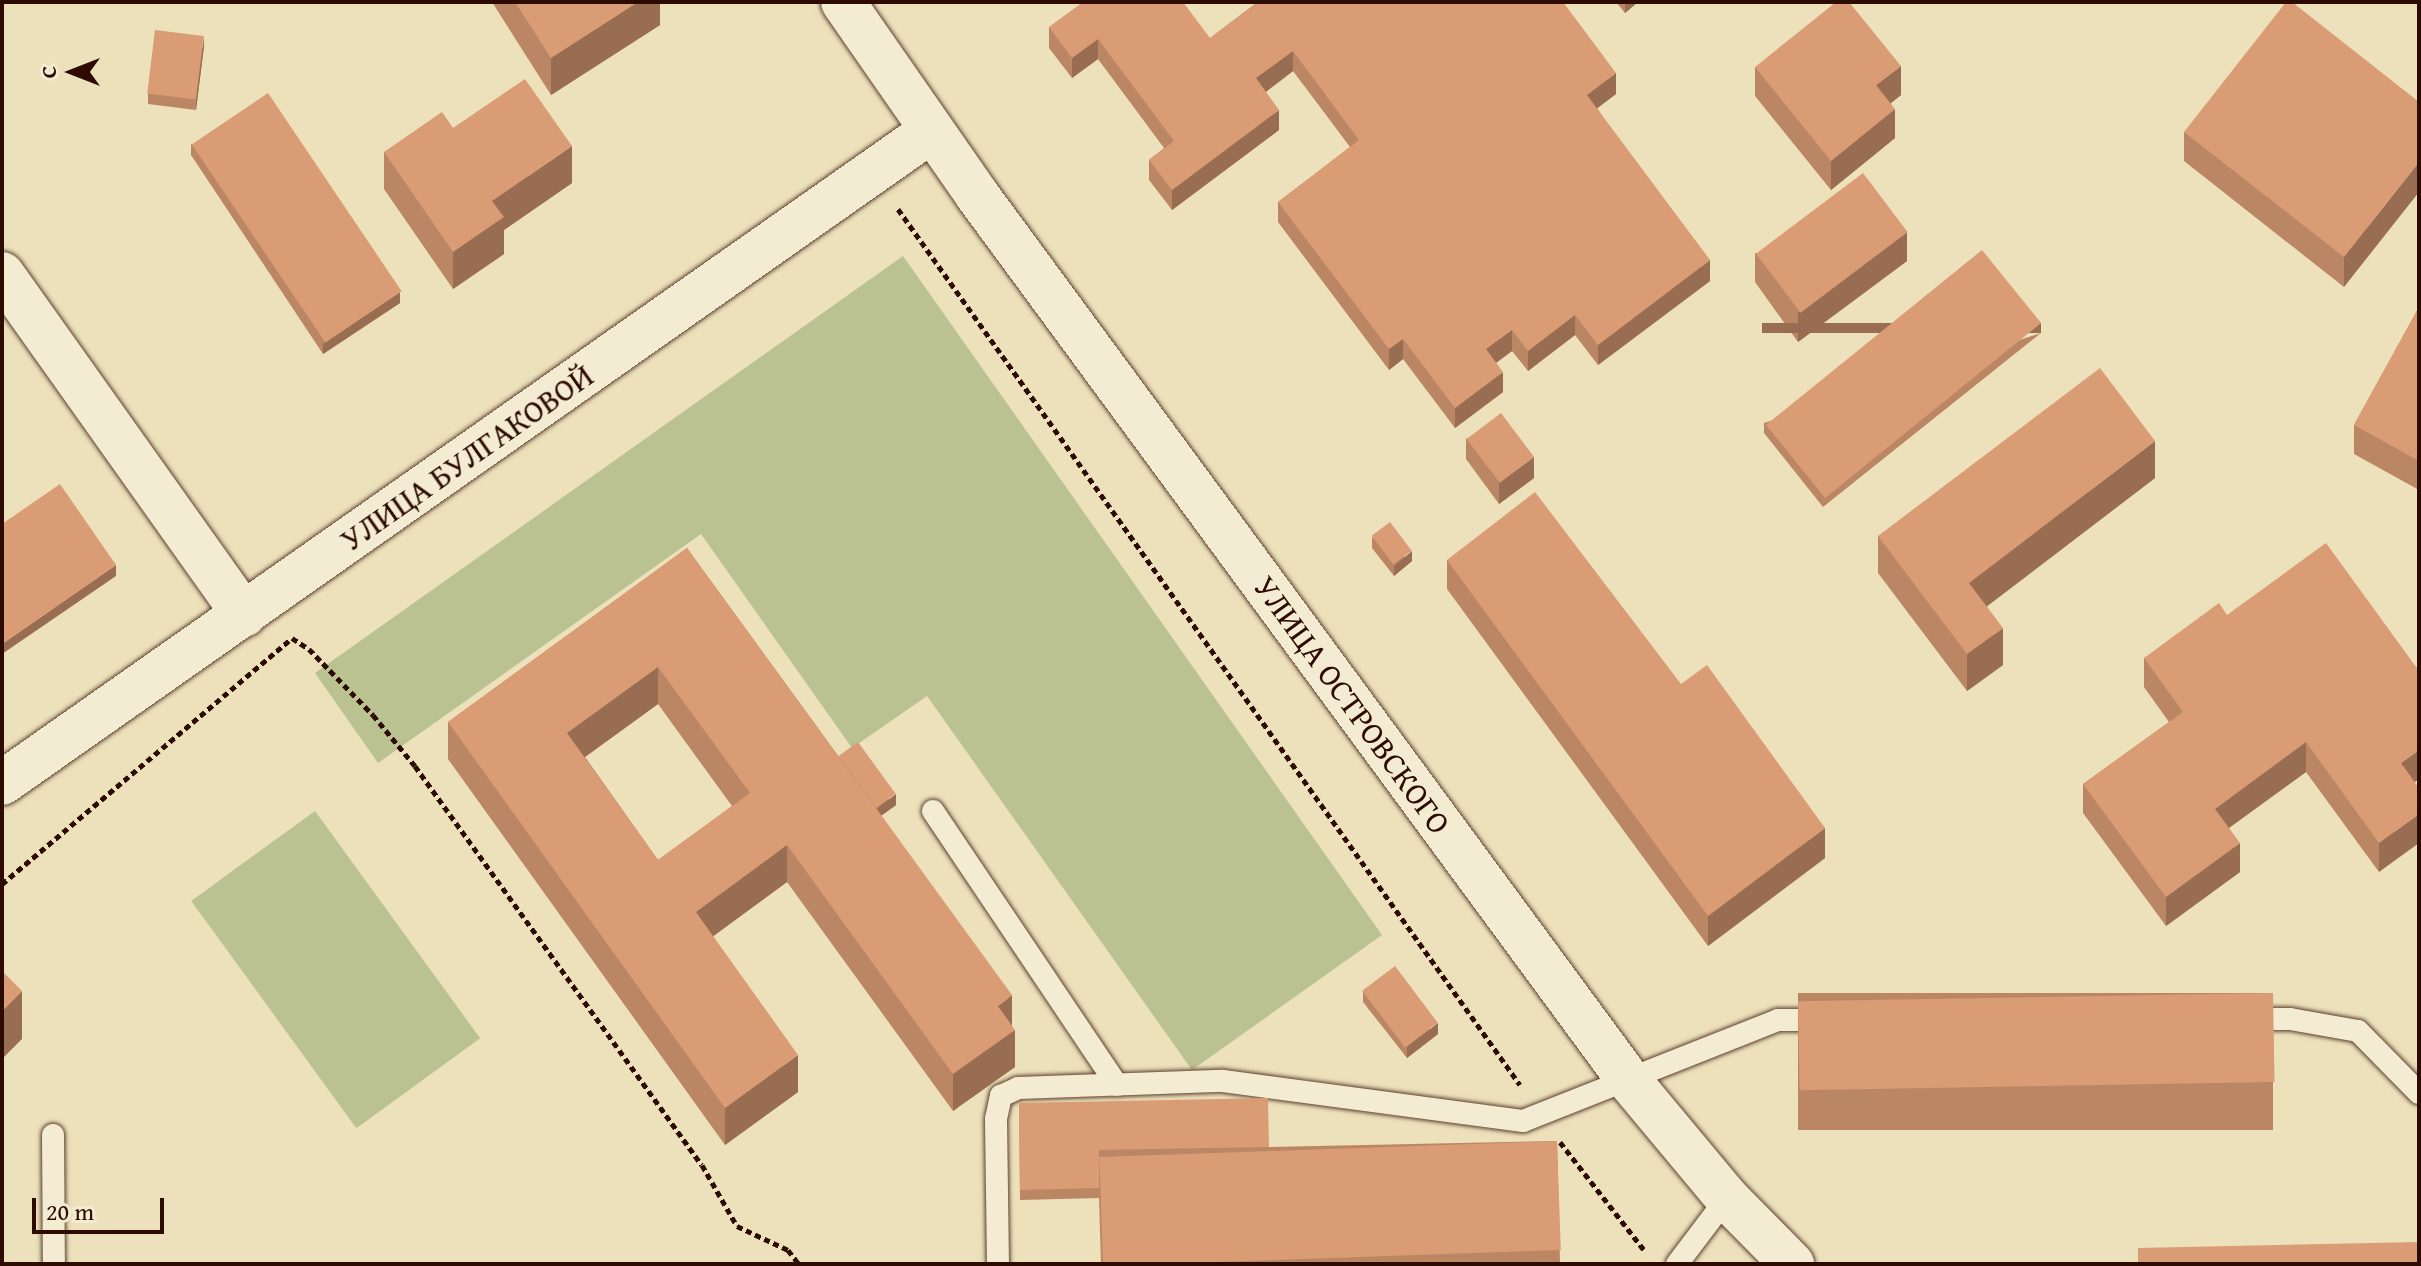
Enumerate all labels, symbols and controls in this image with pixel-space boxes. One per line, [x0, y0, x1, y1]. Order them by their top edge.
north arrow [32, 32, 112, 112]
text: С [32, 66, 64, 78]
street label: УЛИЦА БУЛГАКОВОЙ [333, 356, 601, 560]
street label: УЛИЦА ОСТРОВСКОГО [1246, 569, 1458, 841]
scale bar [36, 1182, 168, 1232]
text: 20 m [46, 1194, 94, 1229]

